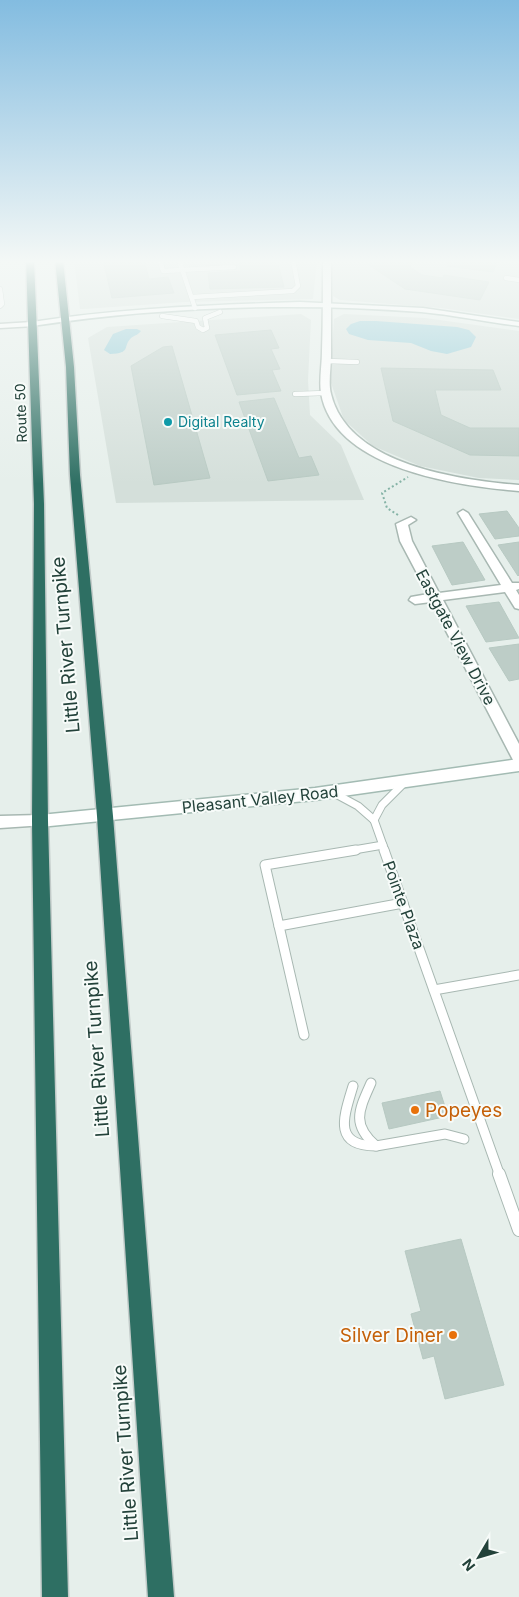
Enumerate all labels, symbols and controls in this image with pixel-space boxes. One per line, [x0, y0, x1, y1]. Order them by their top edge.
street label: Route 50 [11, 383, 30, 443]
place label: Digital Realty [178, 413, 265, 430]
marker: Digital Realty [162, 416, 174, 428]
street label: Little River Turnpike [46, 556, 85, 734]
street label: Eastgate View Drive [412, 566, 500, 708]
street label: Pleasant Valley Road [181, 781, 339, 817]
street label: Pointe Plaza [379, 858, 429, 952]
street label: Little River Turnpike [79, 960, 114, 1138]
place label: Popeyes [425, 1099, 502, 1122]
marker: Popeyes [409, 1104, 421, 1116]
place label: Silver Diner [340, 1324, 443, 1347]
marker: Silver Diner [447, 1329, 459, 1341]
street label: Little River Turnpike [108, 1364, 143, 1542]
north arrow [454, 1532, 504, 1582]
text: N [458, 1556, 478, 1575]

